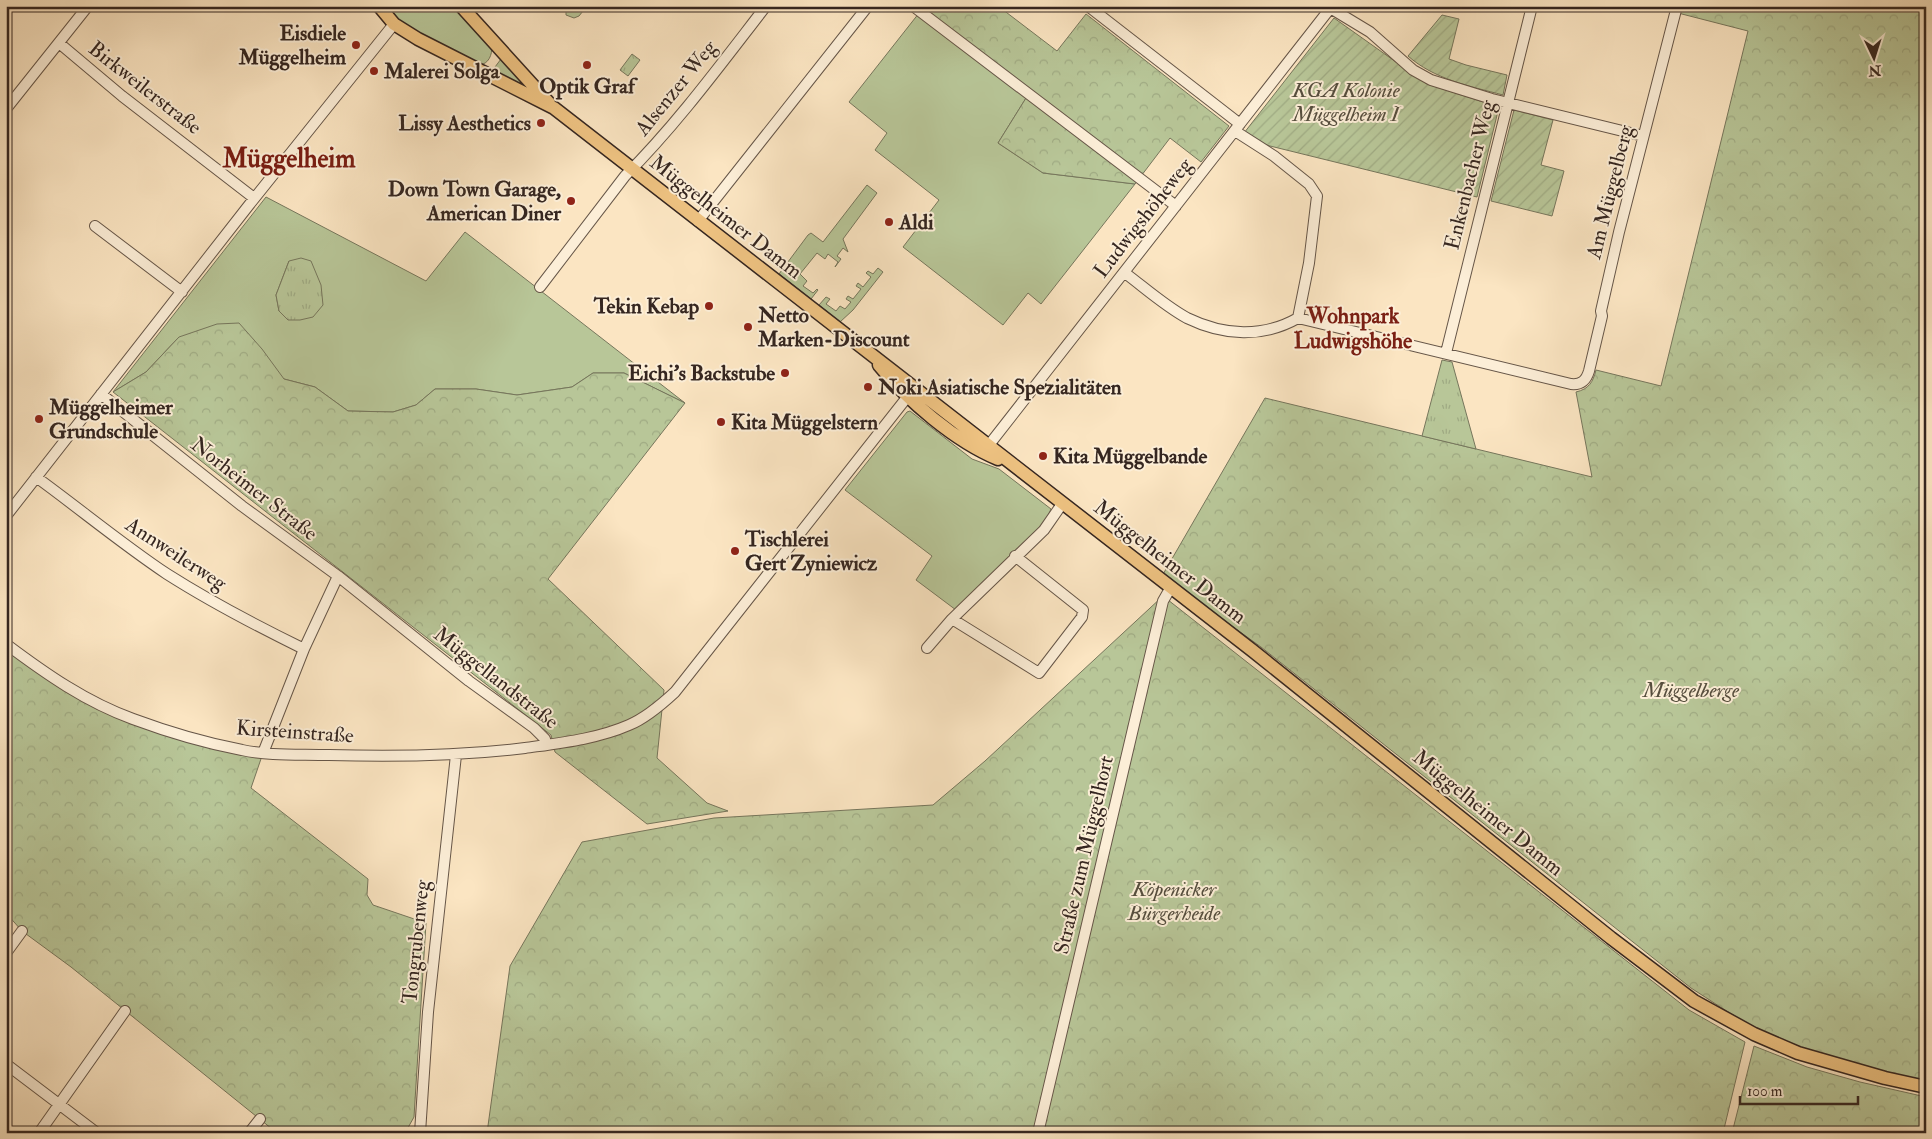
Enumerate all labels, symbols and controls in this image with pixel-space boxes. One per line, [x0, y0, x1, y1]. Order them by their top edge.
place label: Eisdiele Müggelheim [238, 20, 347, 71]
north arrow [1850, 32, 1900, 82]
street label: Alsenzer Weg [629, 34, 723, 142]
street label: Birkweilerstraße [83, 35, 207, 141]
marker: Eisdiele Müggelheim [350, 39, 362, 51]
place label: Malerei Solga [383, 58, 501, 85]
marker: Optik Graf [581, 59, 593, 71]
text: N [1868, 61, 1883, 79]
marker: Malerei Solga [368, 65, 380, 77]
place label: Optik Graf [539, 73, 638, 100]
park label: KGA Kolonie Müggelheim I [1291, 77, 1402, 128]
street label: Enkenbacher Weg [1438, 97, 1502, 253]
place label: Lissy Aesthetics [398, 110, 531, 137]
marker: Lissy Aesthetics [535, 117, 547, 129]
street label: Am Müggelberg [1580, 122, 1640, 263]
district label: Müggelheim [222, 143, 356, 176]
street label: Müggelheimer Damm [644, 149, 808, 285]
street label: Ludwigshöheweg [1088, 152, 1199, 283]
place label: Down Town Garage, American Diner [388, 176, 562, 227]
marker: Down Town Garage, American Diner [565, 195, 577, 207]
place label: Aldi [898, 209, 934, 236]
marker: Aldi [883, 216, 895, 228]
place label: Tekin Kebap [593, 293, 699, 320]
marker: Tekin Kebap [703, 300, 715, 312]
place label: Netto Marken-Discount [757, 302, 910, 353]
district label: Wohnpark Ludwigshöhe [1294, 302, 1413, 356]
marker: Netto Marken-Discount [742, 321, 754, 333]
place label: Eichi's Backstube [628, 360, 775, 387]
marker: Eichi's Backstube [779, 367, 791, 379]
place label: Noki Asiatische Spezialitäten [877, 374, 1122, 401]
marker: Noki Asiatische Spezialitäten [862, 381, 874, 393]
place label: Müggelheimer Grundschule [48, 394, 174, 445]
place label: Kita Müggelstern [731, 409, 878, 436]
marker: Müggelheimer Grundschule [33, 413, 45, 425]
marker: Kita Müggelstern [715, 416, 727, 428]
street label: Norheimer Straße [185, 431, 323, 547]
place label: Kita Müggelbande [1053, 443, 1208, 470]
marker: Kita Müggelbande [1037, 450, 1049, 462]
street label: Müggelheimer Damm [1088, 494, 1252, 630]
street label: Annweilerweg [119, 511, 232, 597]
place label: Tischlerei Gert Zyniewicz [744, 526, 878, 577]
marker: Tischlerei Gert Zyniewicz [729, 545, 741, 557]
street label: Müggellandstraße [428, 621, 564, 735]
park label: Müggelberge [1641, 677, 1740, 704]
street label: Kirsteinstraße [235, 714, 355, 750]
street label: Müggelheimer Damm [1407, 744, 1569, 882]
street label: Straße zum Müggelhort [1048, 753, 1120, 957]
park label: Köpenicker Bürgerheide [1127, 876, 1221, 927]
street label: Tongrubenweg [396, 878, 436, 1005]
scale bar [1740, 1074, 1857, 1106]
text: 100 m [1747, 1082, 1783, 1101]

